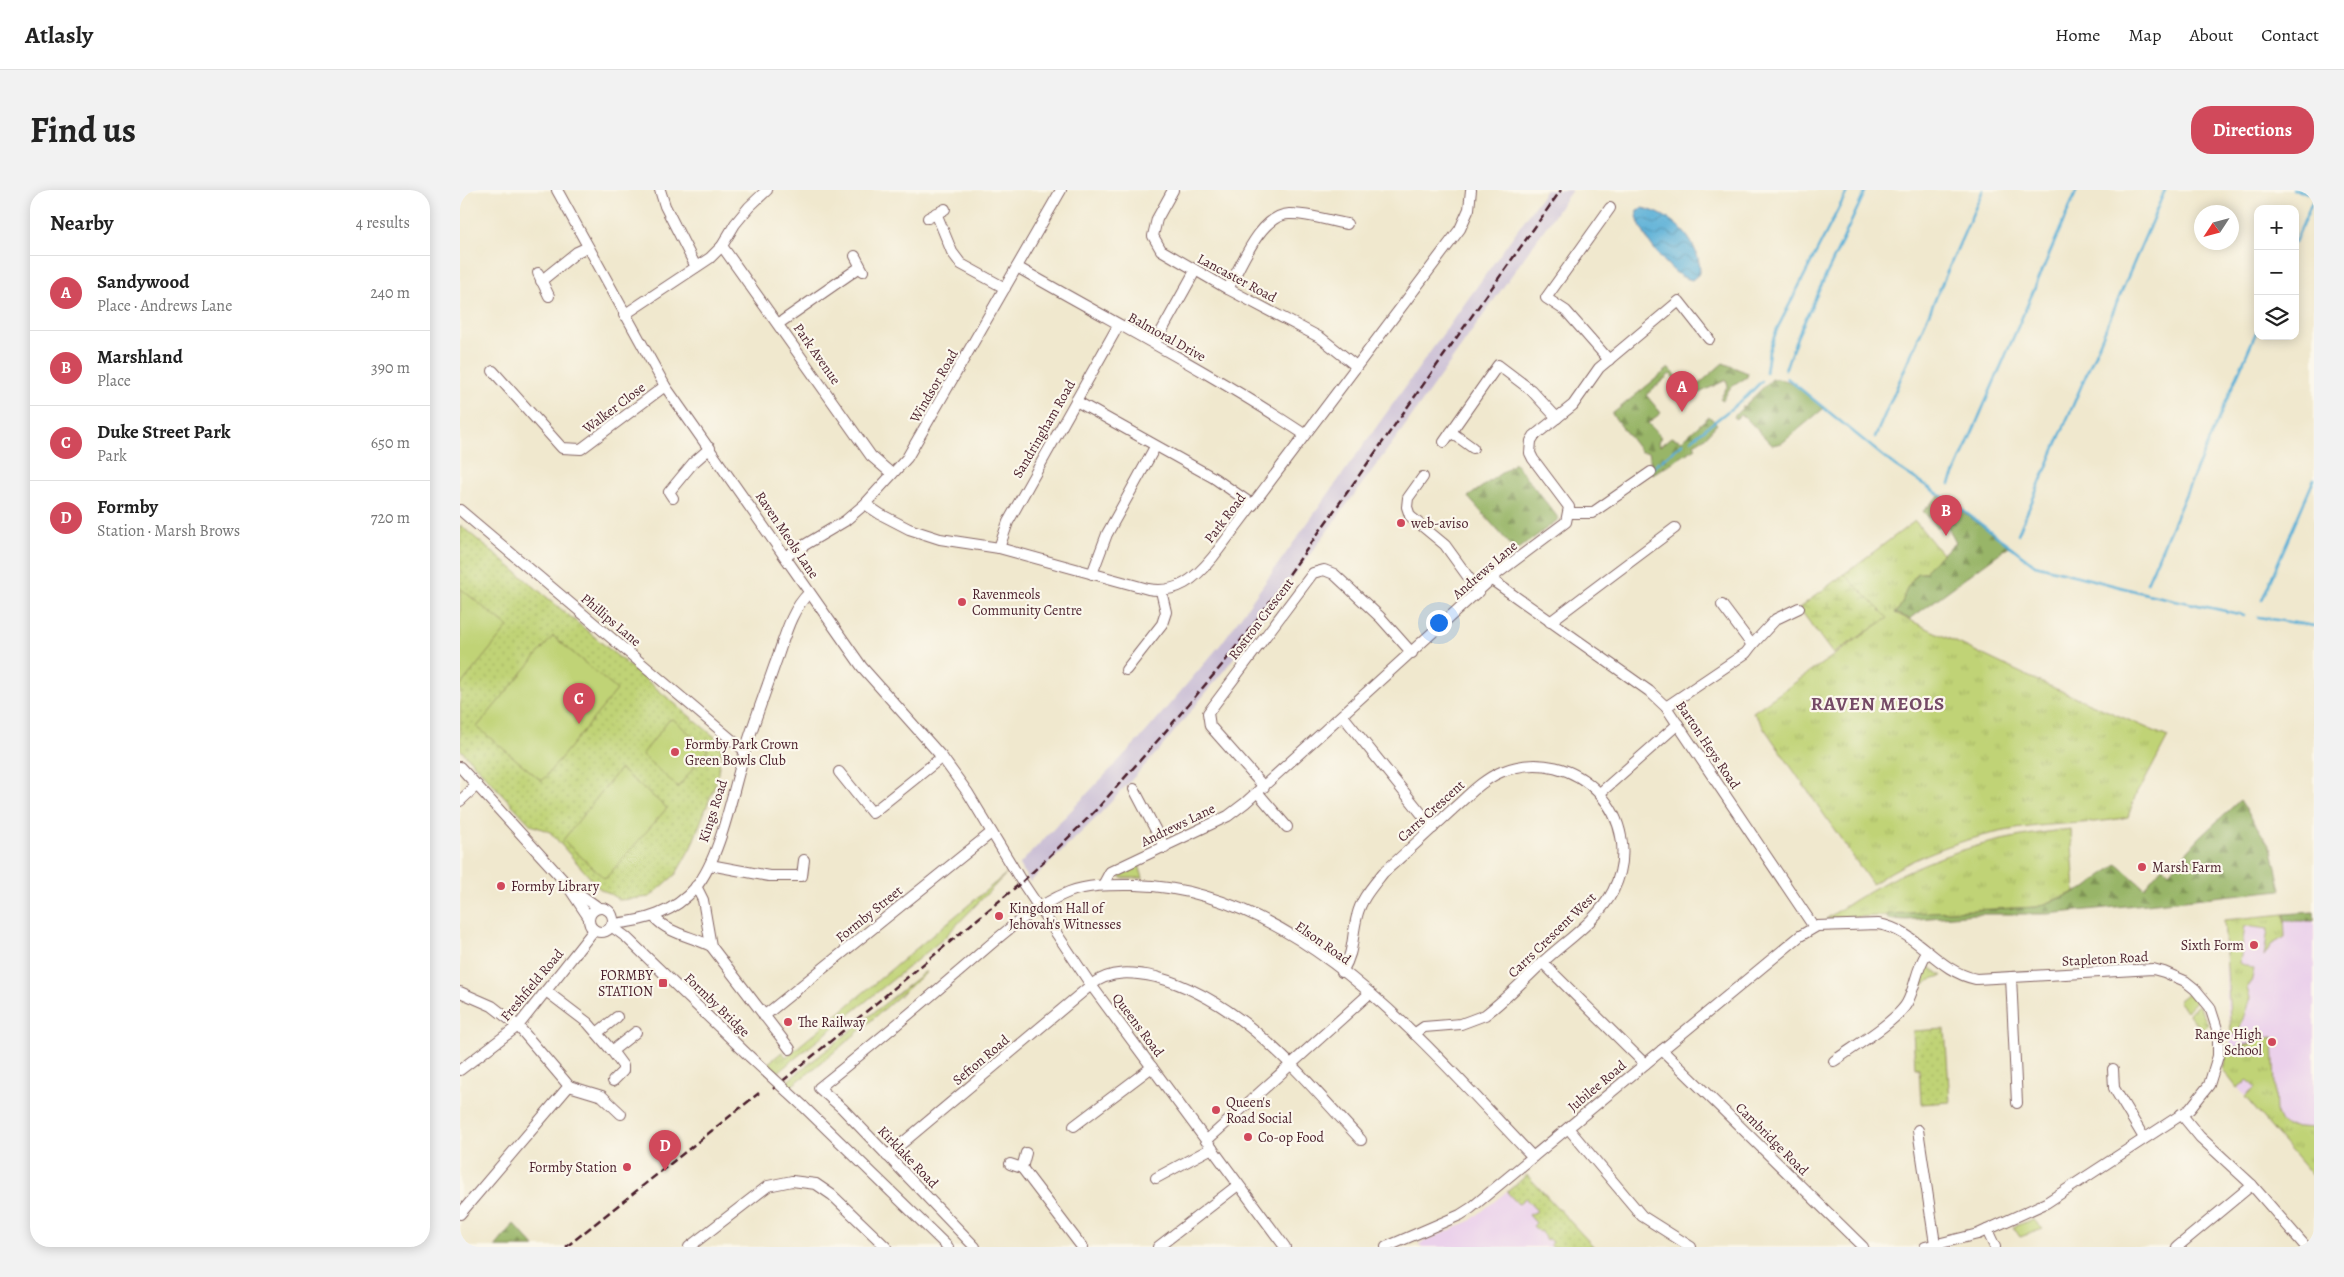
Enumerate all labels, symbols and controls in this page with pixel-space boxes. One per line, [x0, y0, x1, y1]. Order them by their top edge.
text: Atlasly [25, 19, 93, 51]
text: Home [2055, 23, 2100, 47]
text: Map [2128, 23, 2161, 47]
text: About [2189, 23, 2233, 47]
text: Contact [2261, 23, 2319, 47]
text: Find us [30, 106, 136, 154]
button: Directions [2191, 106, 2314, 154]
north arrow [2194, 205, 2239, 250]
map controls [2254, 205, 2299, 340]
button: + [2254, 205, 2299, 250]
text: Nearby [50, 209, 113, 237]
text: 4 results [356, 212, 410, 234]
street label: Lancaster Road [1194, 249, 1280, 307]
button: − [2254, 250, 2299, 295]
text: Sandywood [97, 269, 189, 295]
text: A [61, 282, 71, 304]
text: 240 m [370, 282, 410, 304]
text: Place · Andrews Lane [97, 295, 232, 317]
button: layers [2254, 295, 2299, 340]
street label: Balmoral Drive [1125, 308, 1209, 366]
street label: Park Avenue [789, 320, 845, 388]
text: Marshland [97, 344, 183, 370]
street label: Windsor Road [905, 346, 963, 427]
text: B [61, 357, 71, 379]
text: 390 m [371, 357, 410, 379]
text: Place [97, 370, 131, 392]
pin: A [1666, 371, 1698, 412]
street label: Sandringham Road [1008, 376, 1080, 482]
street label: Walker Close [578, 378, 649, 438]
text: Duke Street Park [97, 419, 231, 445]
text: C [61, 432, 71, 454]
text: 650 m [371, 432, 410, 454]
text: Park [97, 445, 127, 467]
street label: Raven Meols Lane [751, 488, 823, 582]
street label: Park Road [1200, 489, 1250, 547]
text: Formby [97, 494, 158, 520]
pin: B [1930, 495, 1962, 536]
text: D [60, 507, 72, 529]
text: 720 m [371, 507, 410, 529]
place label: web-aviso [1410, 514, 1468, 533]
marker: web-aviso [1395, 517, 1407, 529]
text: Station · Marsh Brows [97, 520, 240, 542]
street label: Andrews Lane [1448, 536, 1522, 604]
street label: Rostron Crescent [1224, 574, 1298, 664]
place label: Ravenmeols Community Centre [972, 585, 1082, 620]
street label: Phillips Lane [577, 589, 645, 651]
marker: Ravenmeols Community Centre [956, 596, 968, 608]
your location [1426, 610, 1452, 636]
pin: C [563, 683, 595, 724]
district label: RAVEN MEOLS [1811, 691, 1945, 717]
street label: Barton Heys Road [1671, 697, 1745, 793]
place label: Formby Park Crown Green Bowls Club [685, 735, 799, 770]
marker: Formby Park Crown Green Bowls Club [669, 746, 681, 758]
street label: Carrs Crescent [1393, 775, 1469, 846]
street label: Kings Road [694, 777, 732, 845]
street label: Andrews Lane [1137, 799, 1218, 852]
place label: Marsh Farm [2152, 858, 2222, 877]
marker: Marsh Farm [2136, 861, 2148, 873]
place label: Formby Library [511, 877, 600, 896]
marker: Formby Library [495, 880, 507, 892]
street label: Formby Street [832, 881, 907, 947]
street label: Carrs Crescent West [1504, 888, 1600, 982]
place label: Kingdom Hall of Jehovah's Witnesses [1009, 899, 1121, 934]
marker: Kingdom Hall of Jehovah's Witnesses [993, 910, 1005, 922]
street label: Elson Road [1291, 917, 1355, 969]
place label: Sixth Form [2181, 936, 2244, 955]
marker: Sixth Form [2248, 939, 2260, 951]
street label: Freshfield Road [496, 945, 568, 1025]
street label: Stapleton Road [2061, 947, 2149, 971]
place label: FORMBY STATION [598, 966, 653, 1001]
street label: Formby Bridge [680, 969, 754, 1041]
marker: FORMBY STATION [657, 977, 669, 989]
street label: Queens Road [1108, 989, 1168, 1061]
place label: The Railway [798, 1013, 866, 1032]
marker: The Railway [782, 1016, 794, 1028]
place label: Range High School [2195, 1025, 2263, 1060]
street label: Sefton Road [948, 1030, 1014, 1089]
marker: Range High School [2266, 1036, 2278, 1048]
street label: Jubilee Road [1564, 1056, 1631, 1116]
place label: Queen's Road Social [1226, 1093, 1292, 1128]
street label: Cambridge Road [1731, 1098, 1813, 1180]
marker: Queen's Road Social [1210, 1104, 1222, 1116]
street label: Kirklake Road [873, 1122, 943, 1193]
place label: Co-op Food [1258, 1128, 1324, 1147]
pin: D [649, 1130, 681, 1171]
marker: Co-op Food [1242, 1131, 1254, 1143]
place label: Formby Station [529, 1158, 617, 1177]
marker: Formby Station [621, 1161, 633, 1173]

